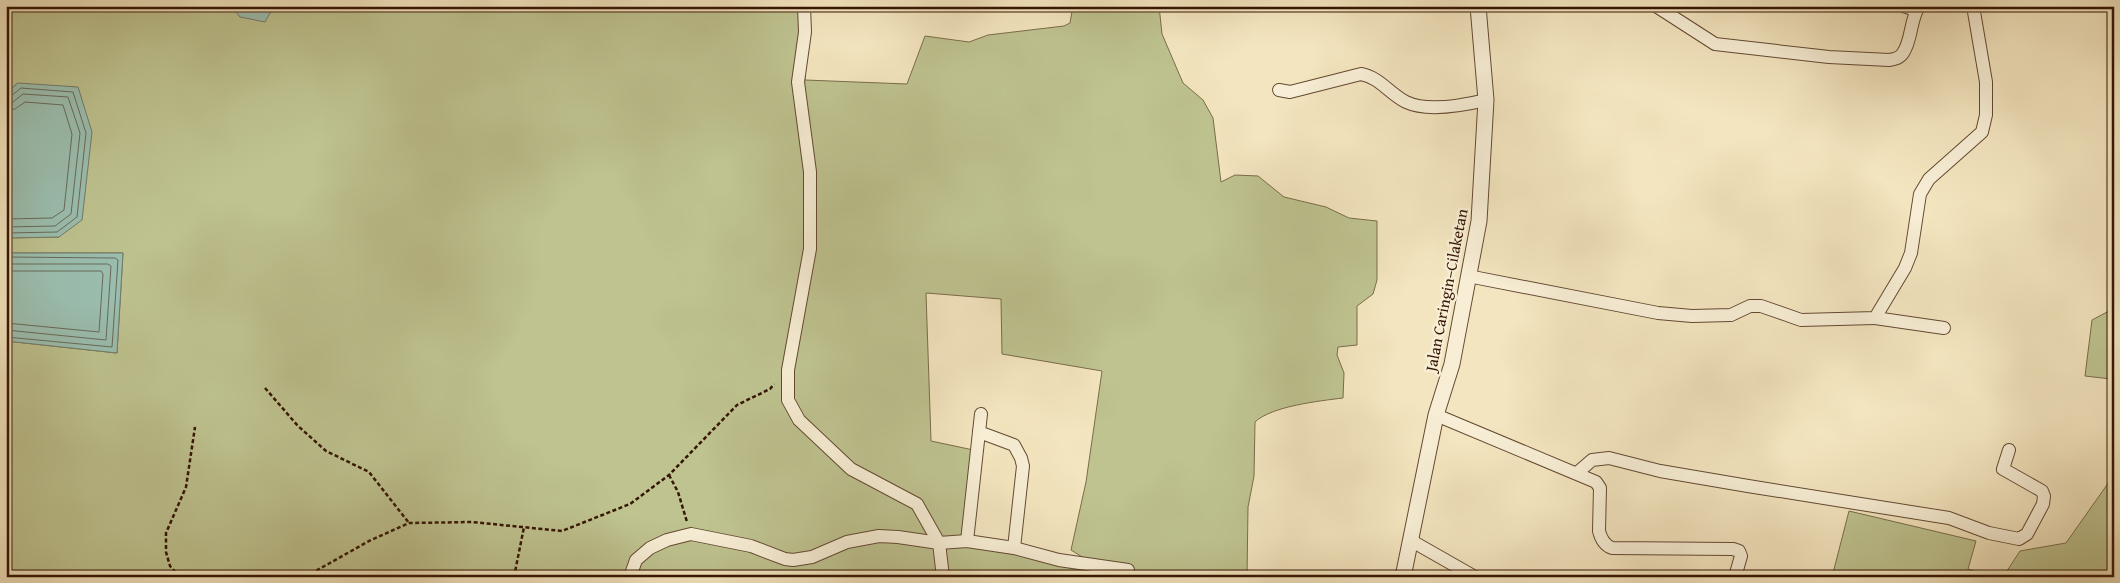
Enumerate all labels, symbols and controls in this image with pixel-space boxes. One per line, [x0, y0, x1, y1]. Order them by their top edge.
street label: Jalan Caringin–Cilaketan [1418, 207, 1474, 375]

